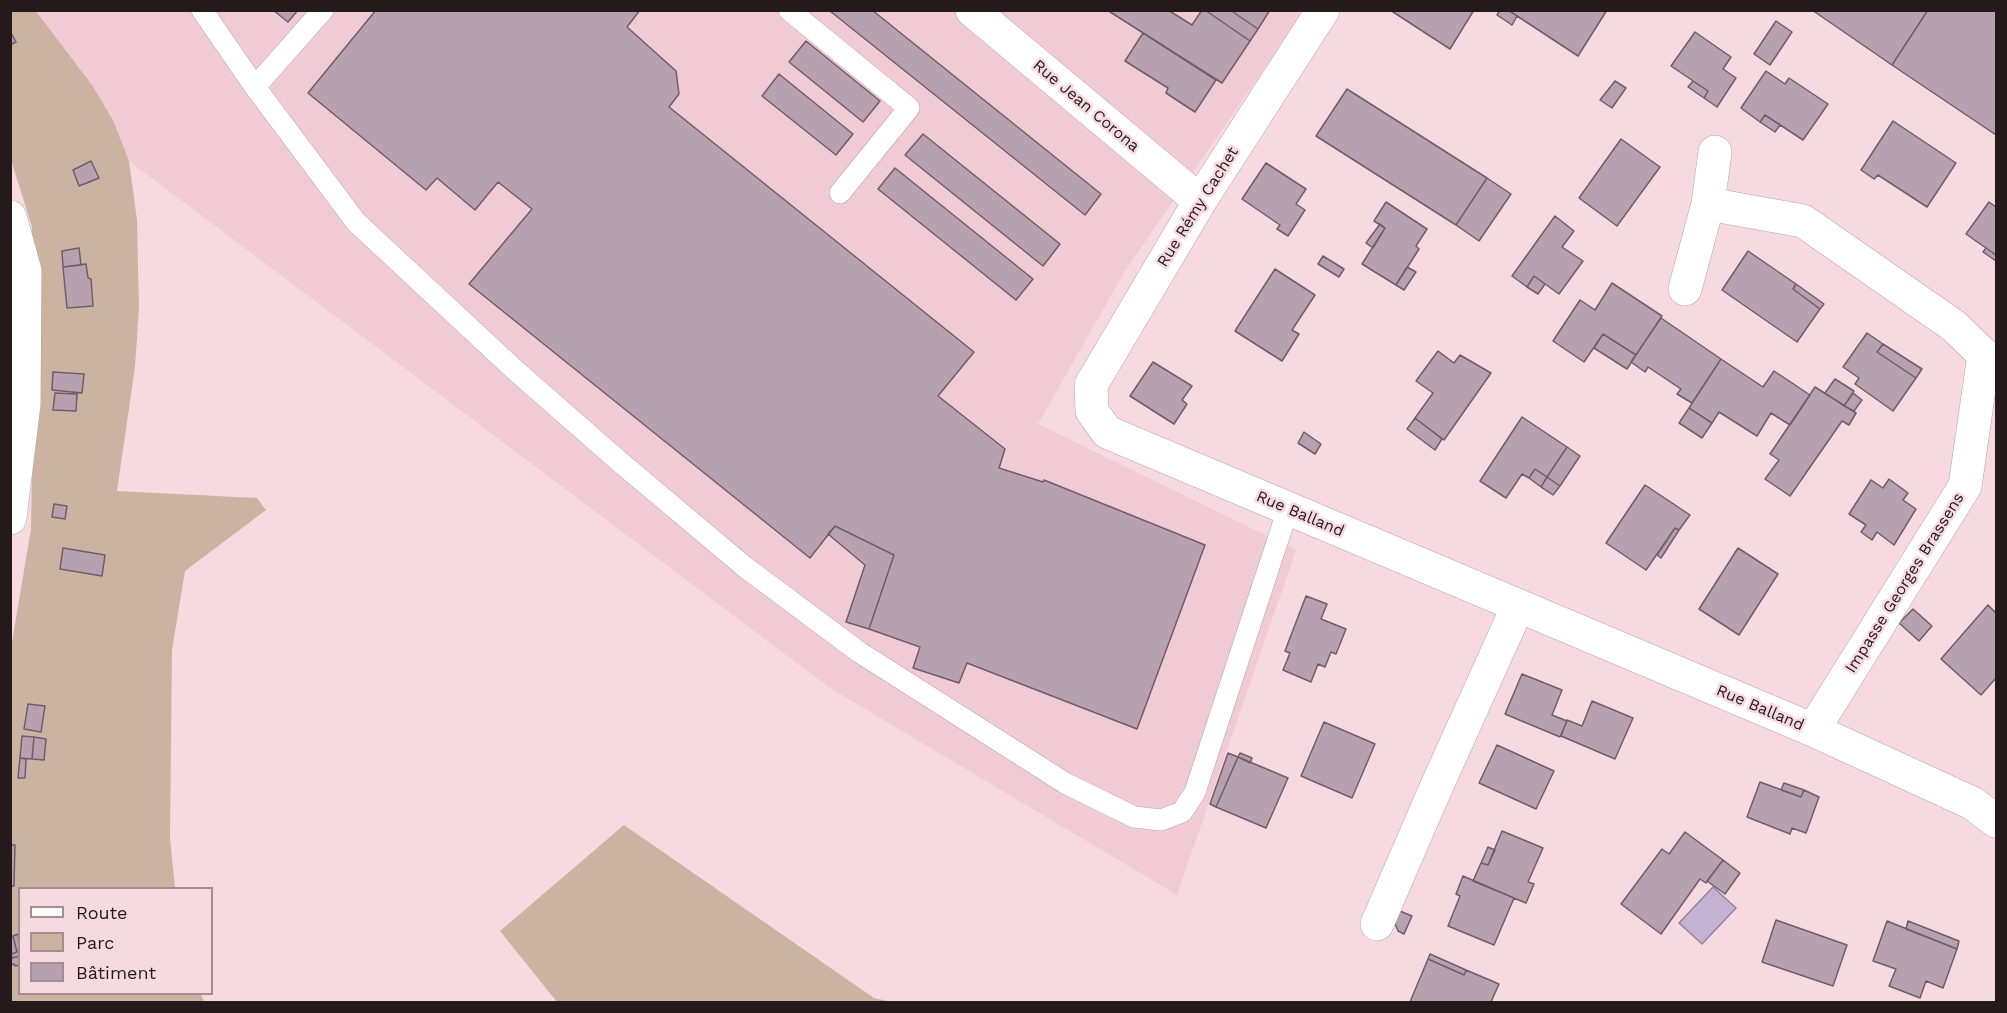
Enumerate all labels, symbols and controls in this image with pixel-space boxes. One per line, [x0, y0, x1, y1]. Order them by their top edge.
street label: Rue Jean Corona [1029, 56, 1143, 156]
street label: Rue Rémy Cachet [1153, 143, 1243, 271]
street label: Rue Balland [1253, 487, 1347, 541]
street label: Impasse Georges Brassens [1841, 489, 1969, 677]
street label: Rue Balland [1713, 681, 1807, 735]
legend [18, 887, 213, 995]
text: Route [76, 902, 128, 923]
text: Parc [76, 932, 114, 953]
text: Bâtiment [76, 962, 156, 983]

